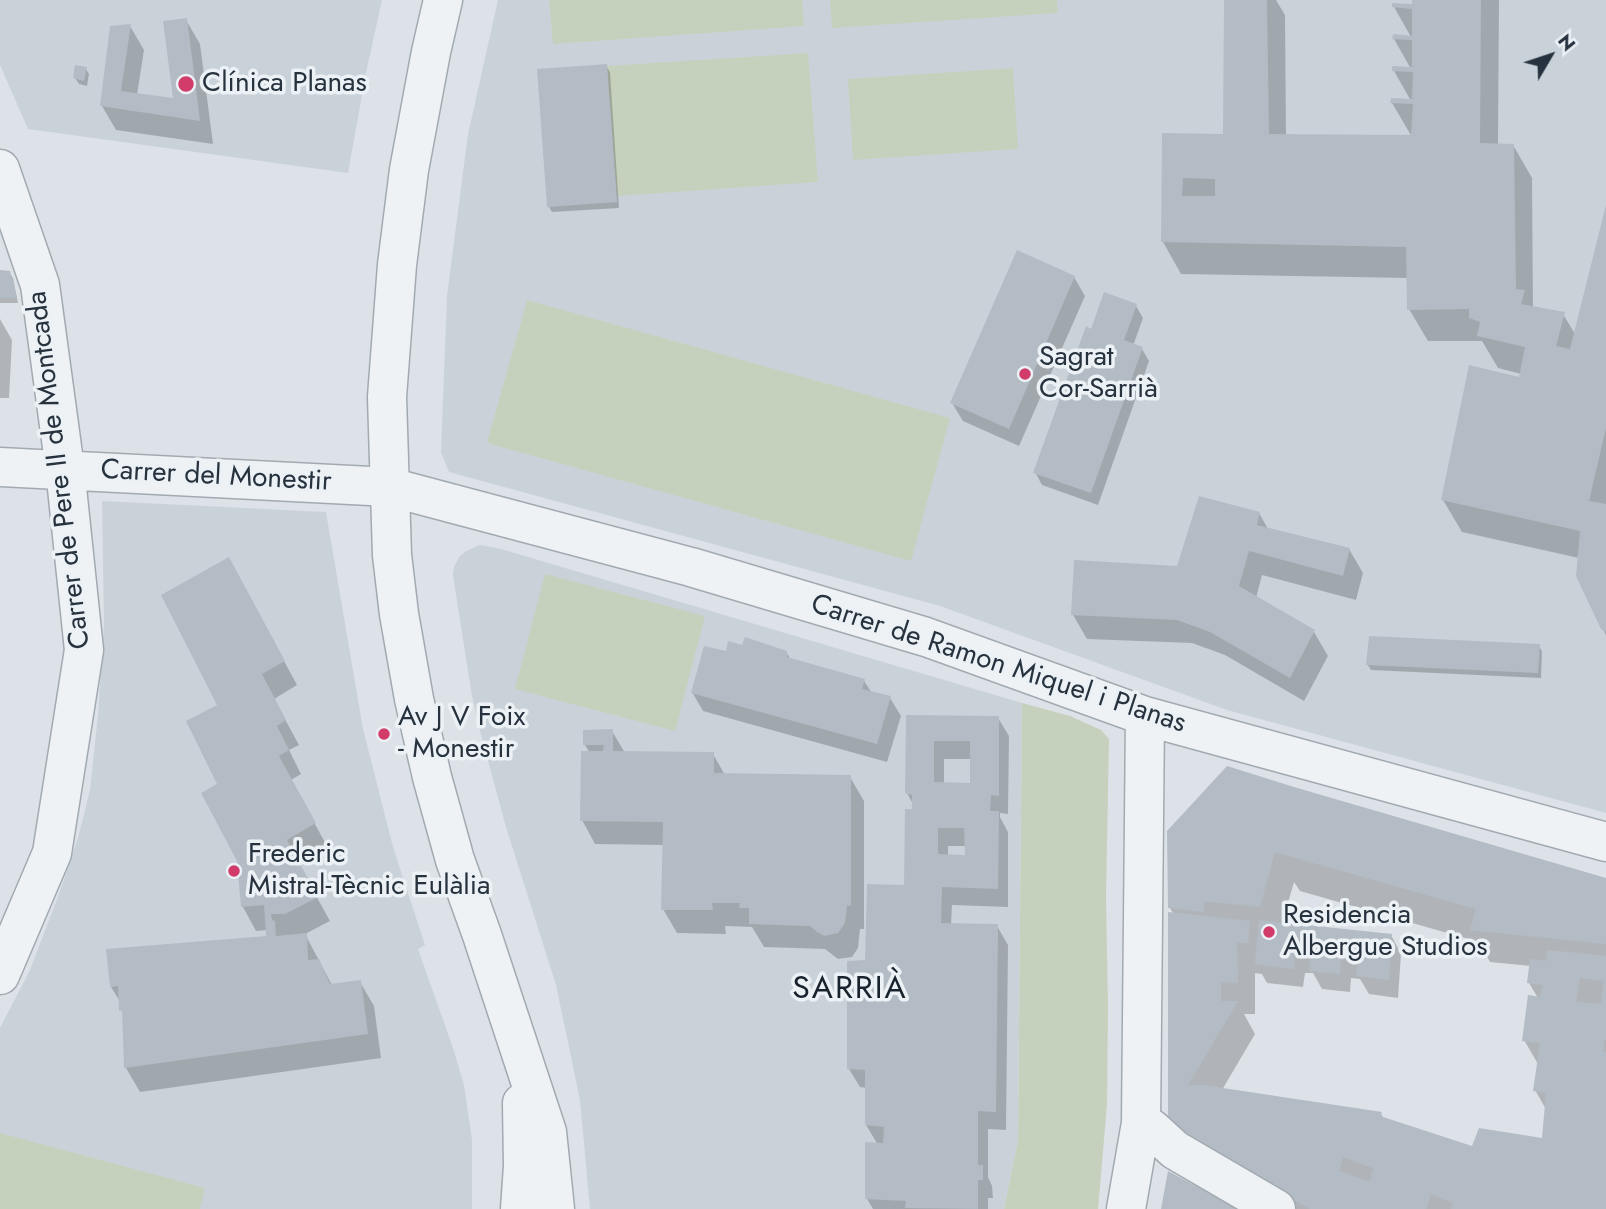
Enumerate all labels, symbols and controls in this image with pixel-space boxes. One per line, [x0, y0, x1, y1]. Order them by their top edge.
north arrow [1515, 21, 1585, 91]
text: N [1551, 28, 1582, 57]
place label: Clínica Planas [202, 67, 367, 101]
marker: Clínica Planas [176, 74, 196, 94]
street label: Carrer de Pere II de Montcada [21, 289, 99, 651]
place label: Sagrat Cor-Sarrià [1039, 341, 1158, 407]
marker: Sagrat Cor-Sarrià [1017, 366, 1033, 382]
street label: Carrer del Monestir [100, 454, 332, 500]
street label: Carrer de Ramon Miquel i Planas [806, 588, 1190, 742]
place label: Av J V Foix - Monestir [398, 701, 525, 767]
marker: Av J V Foix - Monestir [376, 726, 392, 742]
place label: Frederic Mistral-Tècnic Eulàlia [248, 838, 490, 904]
marker: Frederic Mistral-Tècnic Eulàlia [226, 863, 242, 879]
place label: Residencia Albergue Studios [1283, 899, 1488, 965]
marker: Residencia Albergue Studios [1261, 924, 1277, 940]
district label: SARRIÀ [793, 971, 907, 1009]

